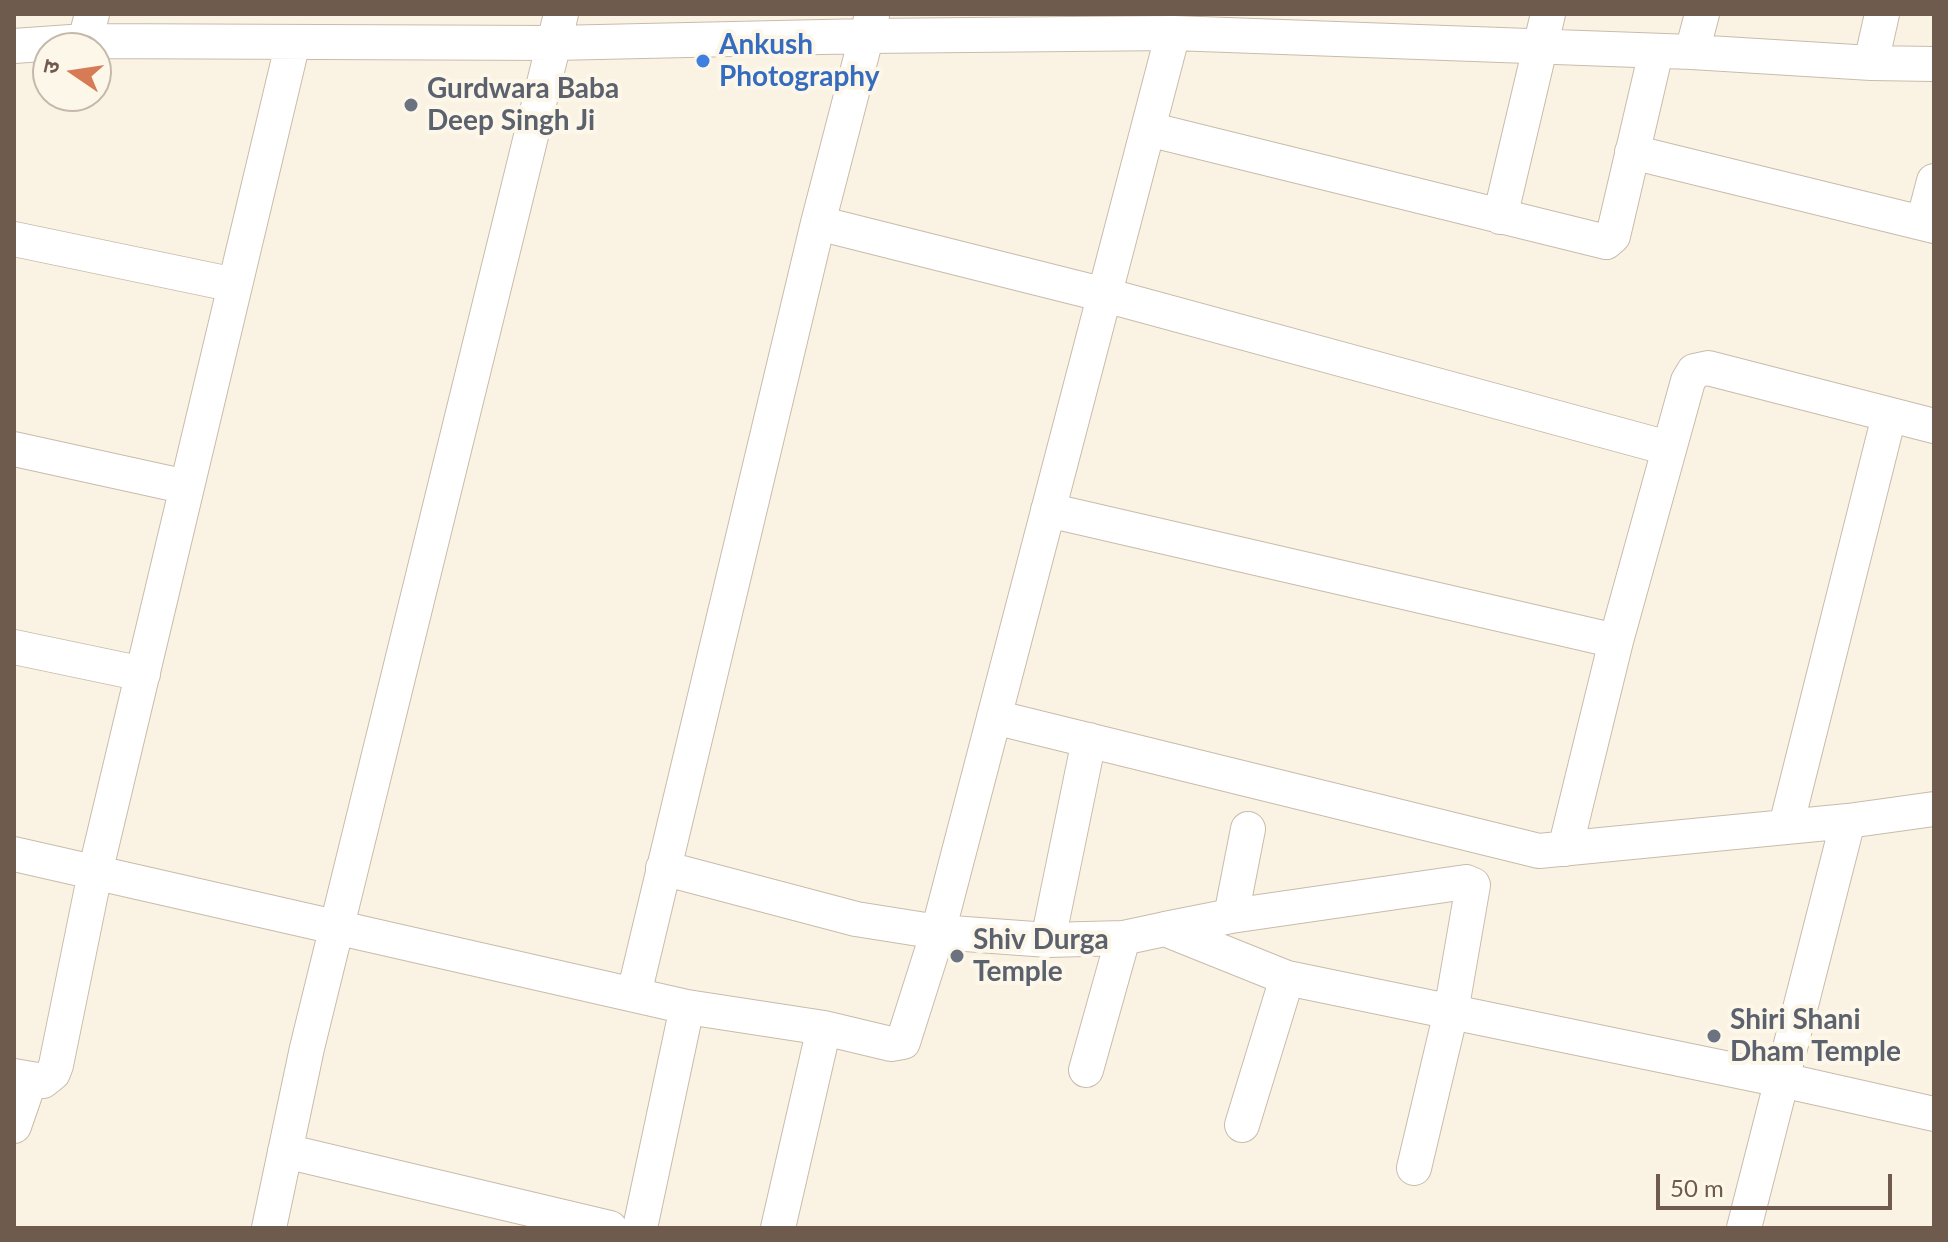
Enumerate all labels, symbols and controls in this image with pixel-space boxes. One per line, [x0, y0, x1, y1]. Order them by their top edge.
place label: Ankush Photography [719, 28, 879, 94]
north arrow [32, 32, 112, 112]
marker: Ankush Photography [694, 52, 712, 70]
text: उ [35, 58, 65, 76]
place label: Gurdwara Baba Deep Singh Ji [427, 72, 619, 138]
marker: Gurdwara Baba Deep Singh Ji [402, 96, 420, 114]
place label: Shiv Durga Temple [973, 923, 1109, 989]
marker: Shiv Durga Temple [948, 947, 966, 965]
place label: Shiri Shani Dham Temple [1730, 1003, 1901, 1069]
marker: Shiri Shani Dham Temple [1705, 1027, 1723, 1045]
scale bar [1660, 1158, 1896, 1208]
text: 50 m [1670, 1173, 1724, 1202]

